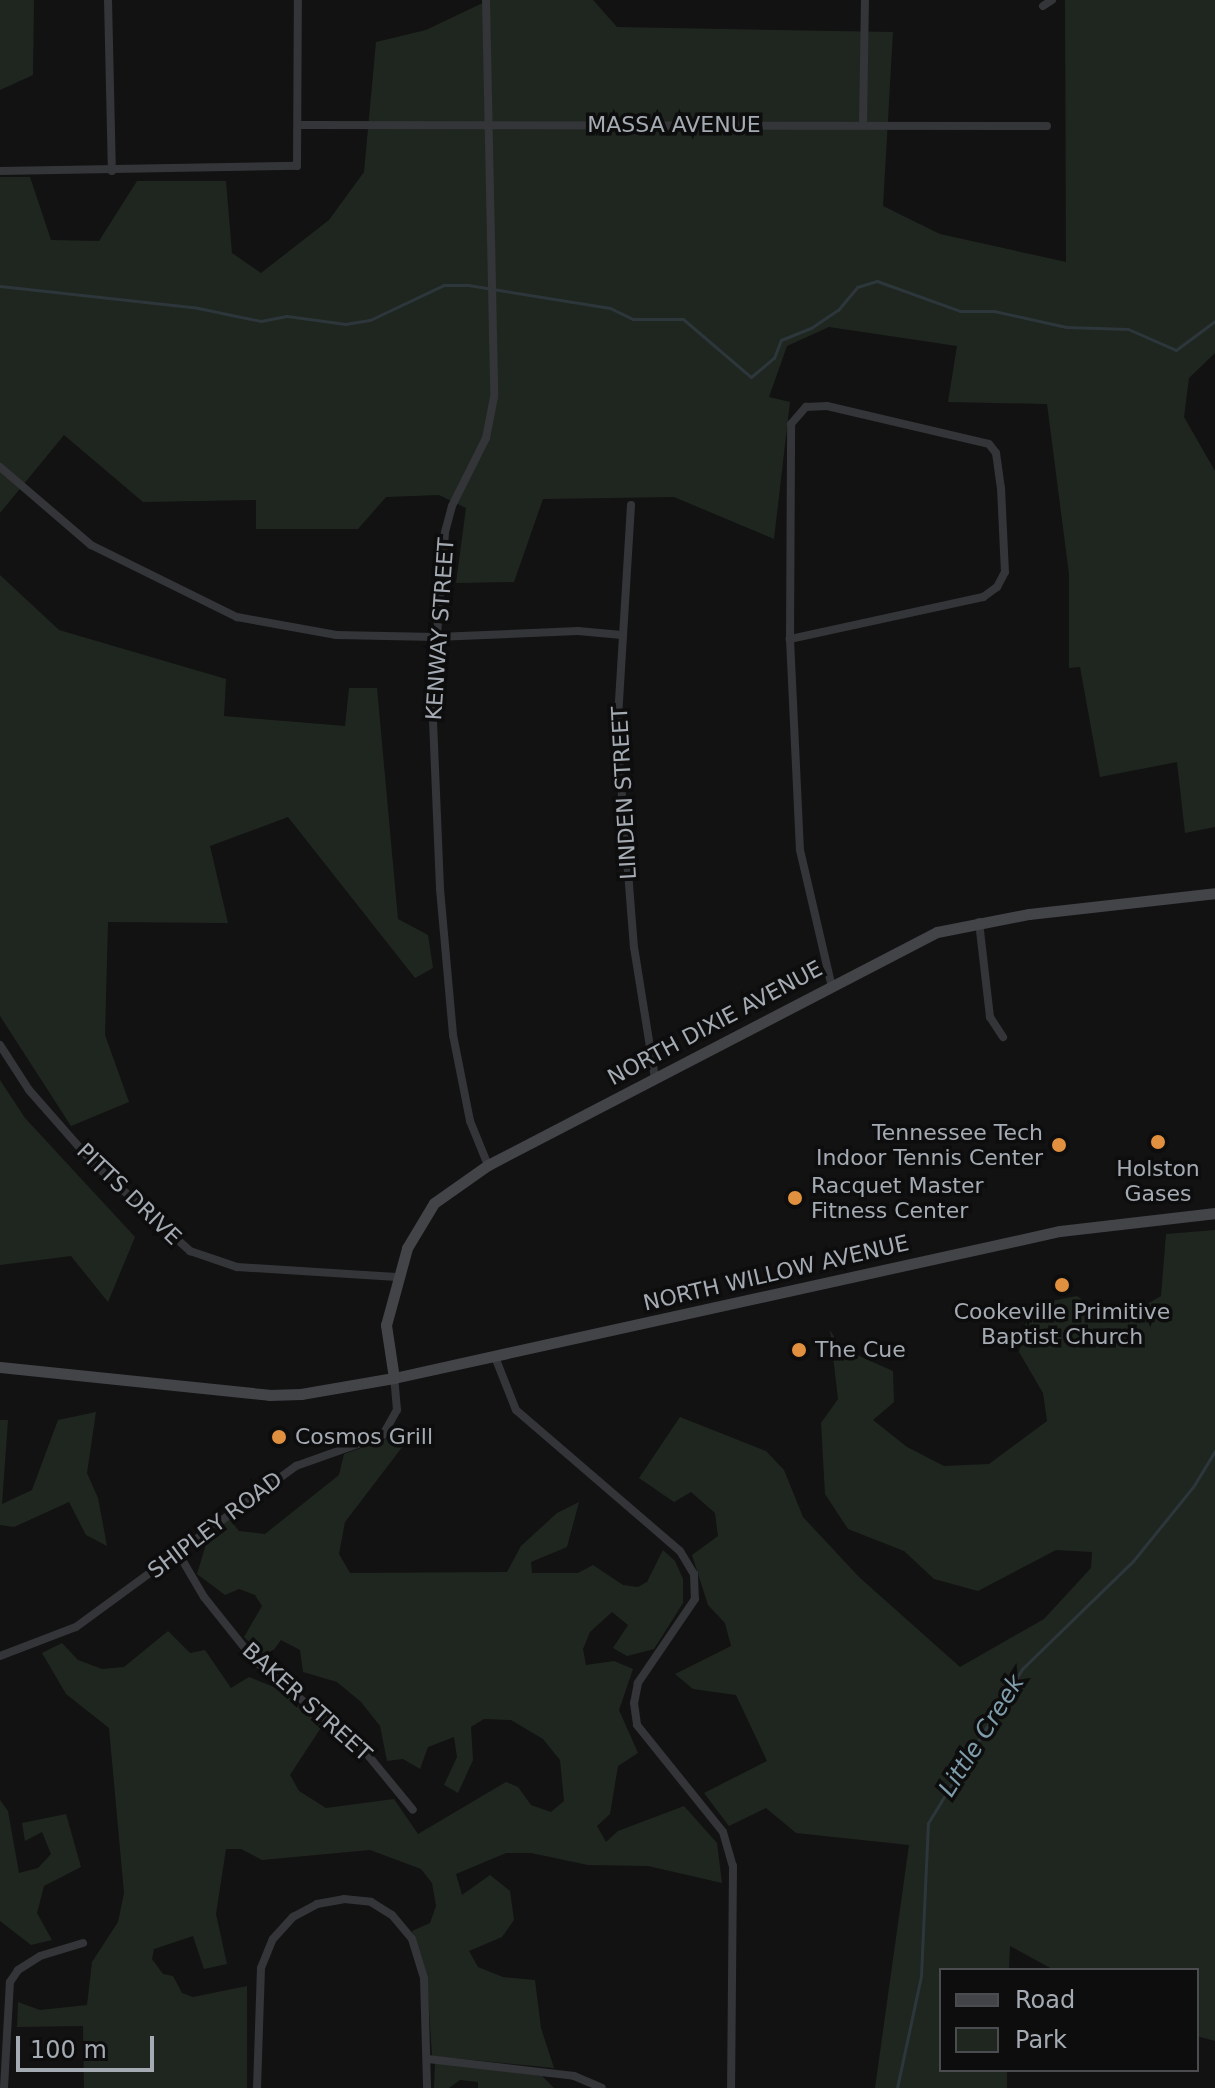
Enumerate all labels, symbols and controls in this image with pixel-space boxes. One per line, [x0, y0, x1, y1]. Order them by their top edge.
street label: MASSA AVENUE [587, 112, 761, 138]
street label: KENWAY STREET [420, 537, 460, 721]
street label: LINDEN STREET [606, 706, 642, 880]
street label: NORTH DIXIE AVENUE [603, 955, 827, 1091]
place label: Tennessee Tech Indoor Tennis Center [816, 1119, 1043, 1170]
marker: Holston Gases [1149, 1133, 1167, 1151]
marker: Tennessee Tech Indoor Tennis Center [1050, 1136, 1068, 1154]
street label: PITTS DRIVE [71, 1138, 187, 1250]
place label: Holston Gases [1116, 1155, 1200, 1206]
place label: Racquet Master Fitness Center [811, 1172, 984, 1224]
marker: Racquet Master Fitness Center [786, 1189, 804, 1207]
street label: NORTH WILLOW AVENUE [641, 1230, 911, 1316]
marker: Cookeville Primitive Baptist Church [1053, 1276, 1071, 1294]
place label: Cookeville Primitive Baptist Church [954, 1298, 1170, 1350]
place label: The Cue [815, 1337, 906, 1363]
marker: The Cue [790, 1341, 808, 1359]
place label: Cosmos Grill [295, 1424, 433, 1450]
marker: Cosmos Grill [270, 1428, 288, 1446]
street label: SHIPLEY ROAD [143, 1466, 287, 1584]
street label: BAKER STREET [237, 1637, 377, 1767]
water label: Little Creek [933, 1670, 1031, 1802]
legend [939, 1968, 1199, 2072]
text: Road [1015, 1986, 1075, 2014]
scale bar [20, 2020, 158, 2070]
text: Park [1015, 2026, 1067, 2054]
text: 100 m [30, 2036, 107, 2064]

